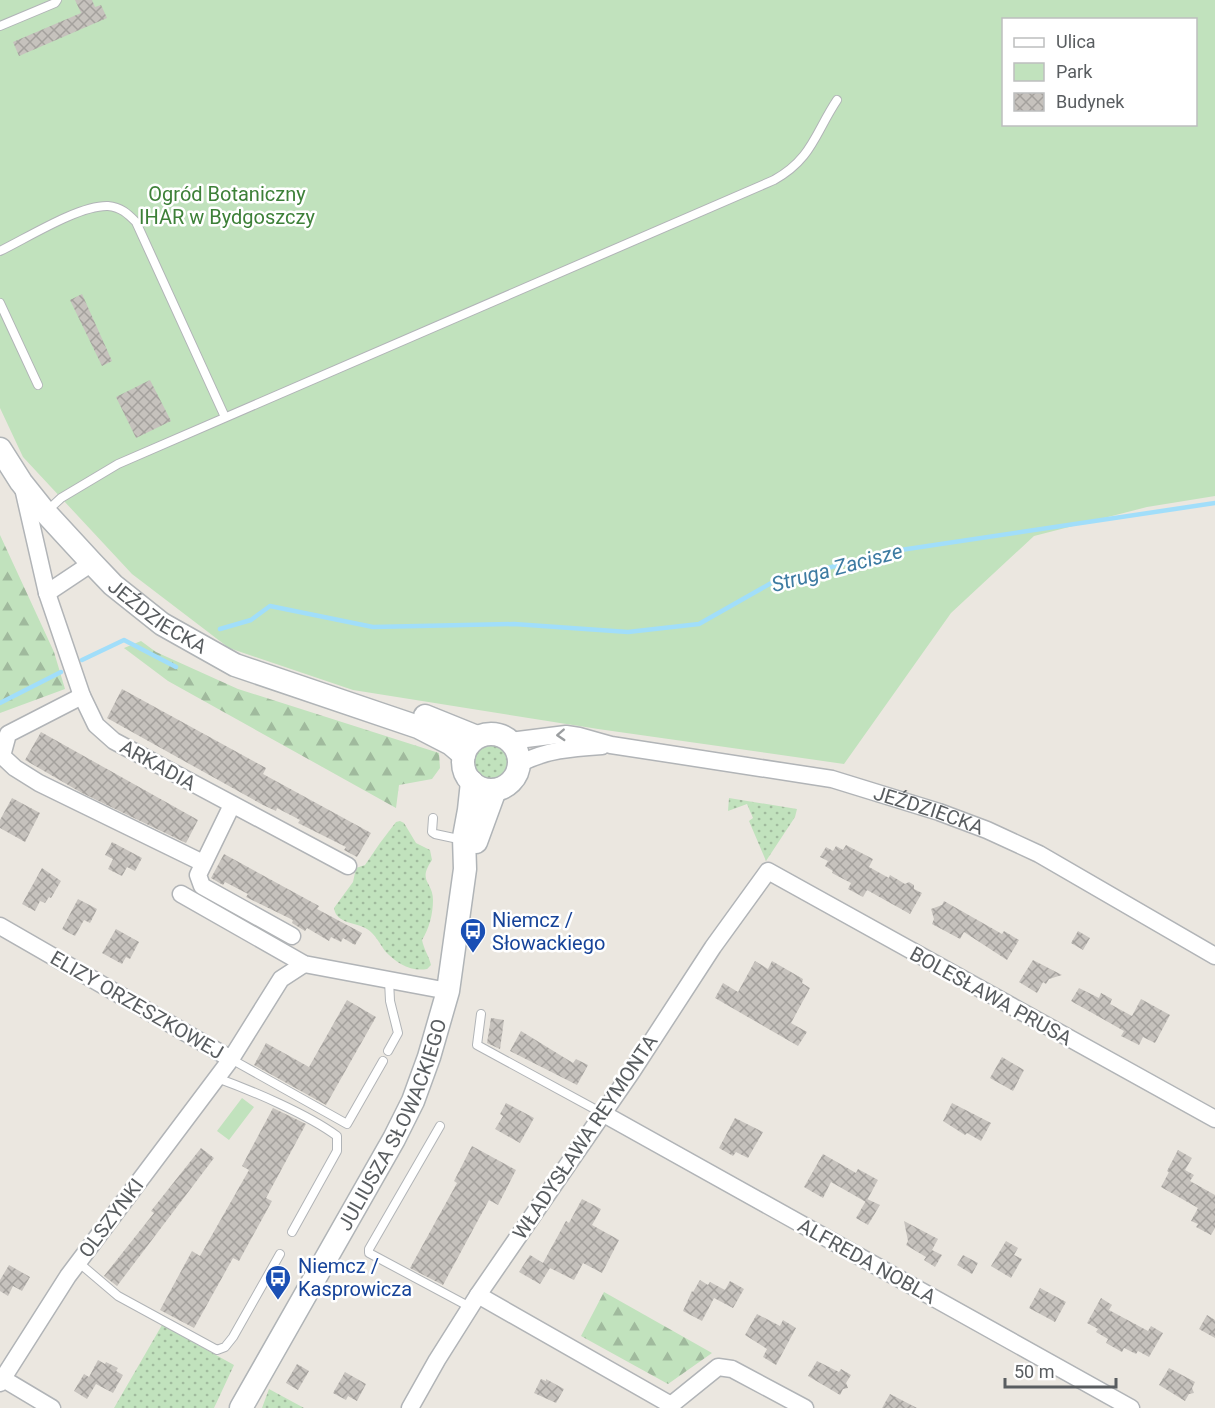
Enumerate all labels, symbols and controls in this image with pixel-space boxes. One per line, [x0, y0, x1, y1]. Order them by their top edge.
legend [1002, 18, 1197, 126]
text: Ulica [1056, 31, 1096, 52]
text: Park [1056, 61, 1093, 82]
text: Budynek [1056, 91, 1125, 112]
park label: Ogród Botaniczny IHAR w Bydgoszczy [139, 182, 315, 229]
water label: Struga Zacisze [769, 539, 905, 597]
street label: JEŹDZIECKA [103, 574, 211, 659]
one-way arrow [557, 729, 566, 742]
street label: ARKADIA [116, 734, 200, 796]
street label: JEŹDZIECKA [871, 781, 987, 840]
place label: Niemcz / Słowackiego [492, 908, 605, 955]
bus stop icon: Niemcz / Słowackiego [458, 916, 488, 954]
street label: BOLESŁAWA PRUSA [906, 941, 1076, 1051]
street label: ELIZY ORZESZKOWEJ [46, 946, 228, 1064]
street label: JULIUSZA SŁOWACKIEGO [332, 1016, 451, 1235]
street label: WŁADYSŁAWA REYMONTA [508, 1030, 662, 1244]
street label: OLSZYNKI [74, 1174, 148, 1262]
street label: ALFREDA NOBLA [794, 1213, 940, 1309]
place label: Niemcz / Kasprowicza [298, 1254, 412, 1301]
bus stop icon: Niemcz / Kasprowicza [263, 1263, 293, 1301]
scale bar [1005, 1351, 1116, 1389]
text: 50 m [1014, 1361, 1054, 1382]

